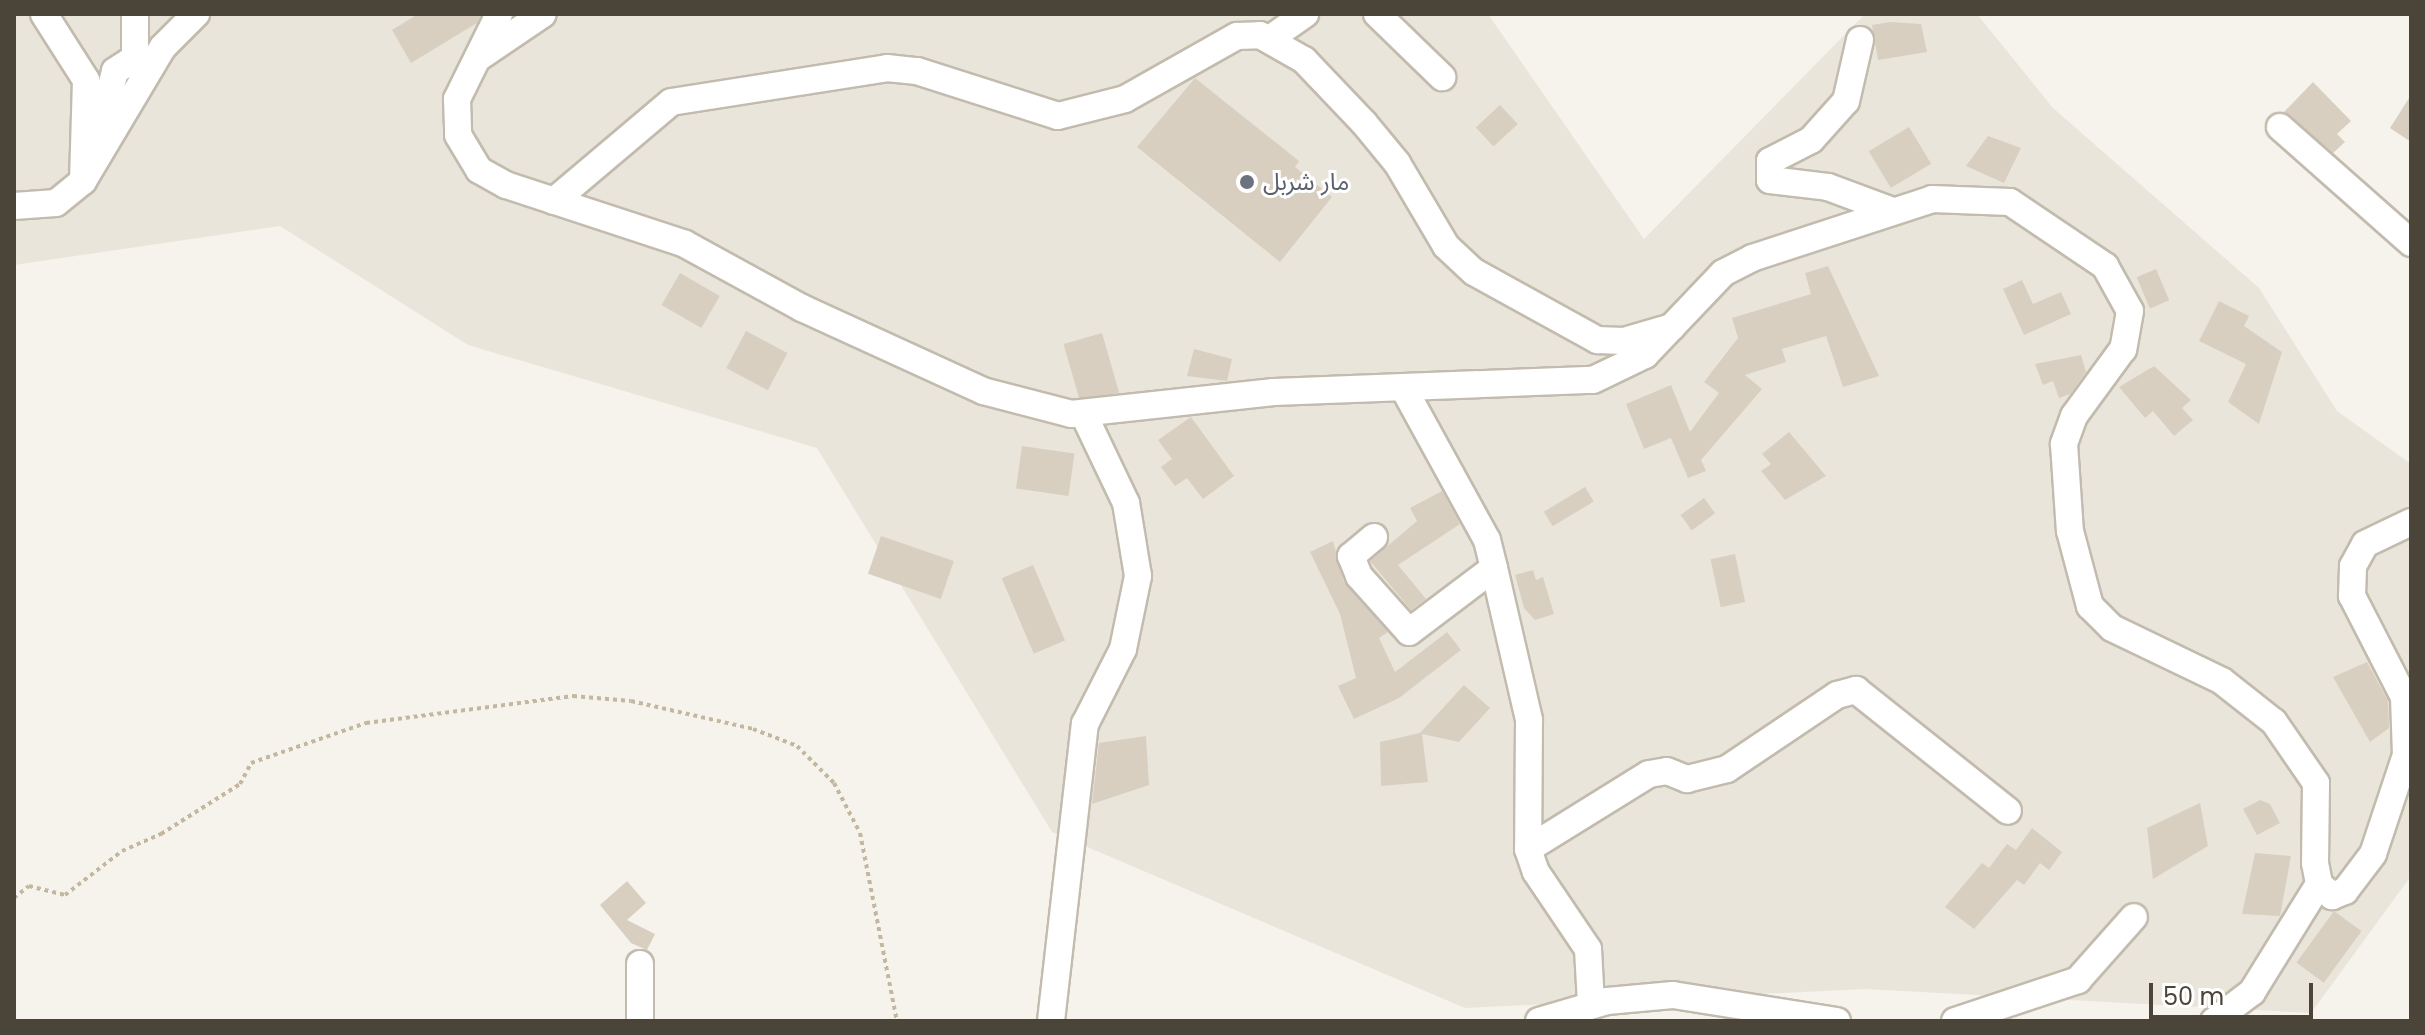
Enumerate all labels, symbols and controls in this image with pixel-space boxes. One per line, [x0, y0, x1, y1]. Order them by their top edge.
place label: مار شربل [1263, 168, 1349, 196]
marker: مار شربل [1238, 173, 1256, 191]
scale bar [2153, 967, 2317, 1017]
text: 50 m [2163, 980, 2224, 1013]

